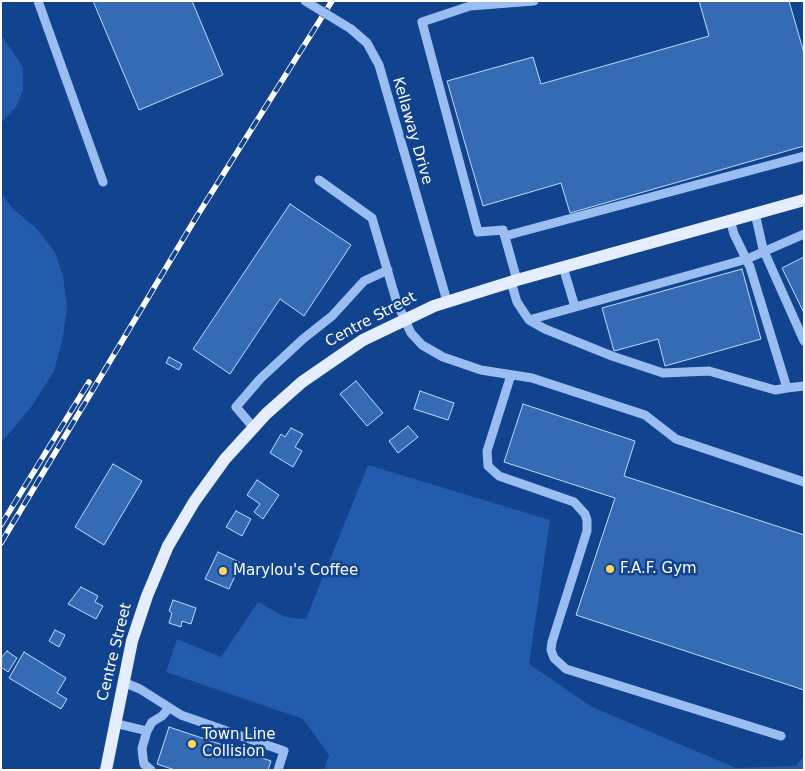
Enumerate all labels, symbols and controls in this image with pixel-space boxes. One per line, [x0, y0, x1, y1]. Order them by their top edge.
street label: Kellaway Drive [388, 75, 436, 187]
street label: Centre Street [322, 288, 420, 352]
place label: F.A.F. Gym [620, 560, 697, 578]
place label: Marylou's Coffee [233, 562, 358, 580]
marker: F.A.F. Gym [604, 563, 616, 575]
marker: Marylou's Coffee [217, 565, 229, 577]
street label: Centre Street [94, 601, 136, 703]
place label: Town Line Collision [202, 726, 276, 761]
marker: Town Line Collision [186, 738, 198, 750]

